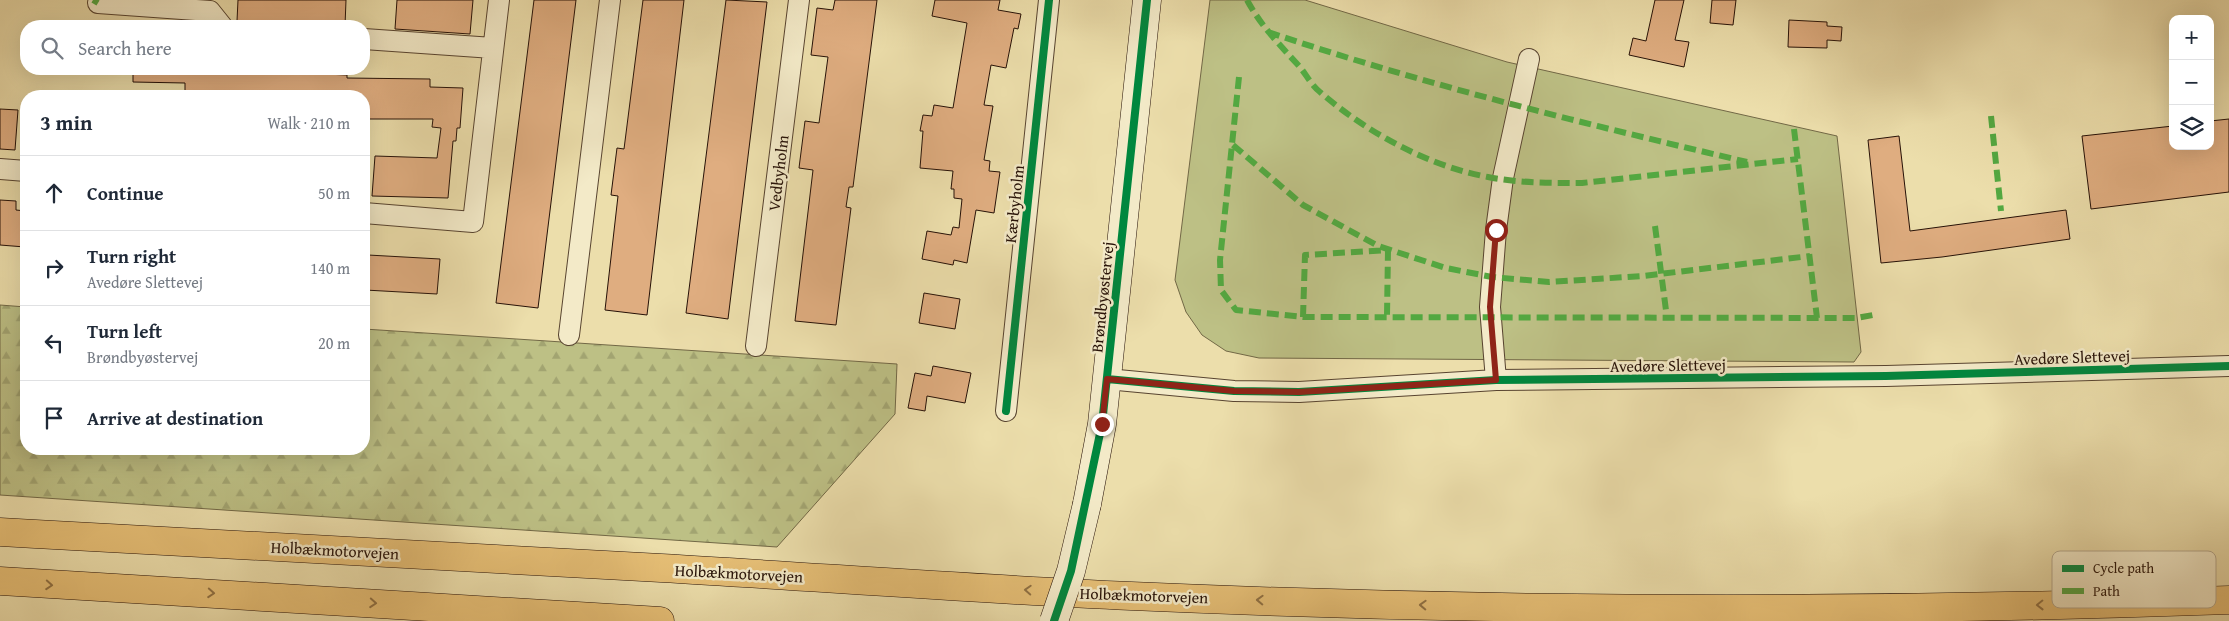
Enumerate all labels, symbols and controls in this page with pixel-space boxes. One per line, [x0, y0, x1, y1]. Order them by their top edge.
map controls [2169, 15, 2214, 150]
button: + [2169, 15, 2214, 60]
search box [20, 20, 370, 75]
icon: search [38, 34, 66, 62]
text: Search here [78, 34, 172, 62]
button: − [2169, 60, 2214, 105]
button: layers [2169, 105, 2214, 150]
text: 3 min [40, 107, 92, 138]
text: Walk · 210 m [267, 111, 350, 135]
street label: Vedbyholm [761, 134, 795, 212]
street label: Kærbyholm [998, 164, 1030, 244]
icon: ahead [40, 179, 68, 207]
text: Continue [87, 179, 164, 207]
text: 50 m [318, 181, 350, 205]
route start [1485, 219, 1508, 242]
street label: Brøndbyøstervej [1084, 240, 1120, 354]
text: Turn right [87, 242, 176, 270]
icon: right [40, 254, 68, 282]
text: 140 m [310, 256, 350, 280]
text: Avedøre Slettevej [87, 270, 203, 294]
text: Turn left [87, 317, 162, 345]
icon: left [40, 329, 68, 357]
text: 20 m [318, 331, 350, 355]
street label: Avedøre Slettevej [2014, 343, 2130, 371]
text: Brøndbyøstervej [87, 345, 198, 369]
street label: Avedøre Slettevej [1610, 352, 1726, 378]
icon: arrive [40, 404, 68, 432]
text: Arrive at destination [87, 404, 263, 432]
route end [1091, 413, 1114, 436]
street label: Holbækmotorvejen [270, 535, 400, 565]
legend [2052, 551, 2216, 608]
street label: Holbækmotorvejen [674, 558, 804, 588]
text: Cycle path [2093, 558, 2154, 578]
one-way arrow [45, 579, 53, 590]
street label: Holbækmotorvejen [1079, 581, 1209, 609]
text: Path [2093, 581, 2120, 601]
one-way arrow [1024, 584, 1032, 595]
one-way arrow [207, 588, 215, 599]
one-way arrow [1256, 595, 1264, 605]
one-way arrow [369, 598, 377, 609]
one-way arrow [1419, 600, 1427, 611]
one-way arrow [2036, 600, 2044, 610]

